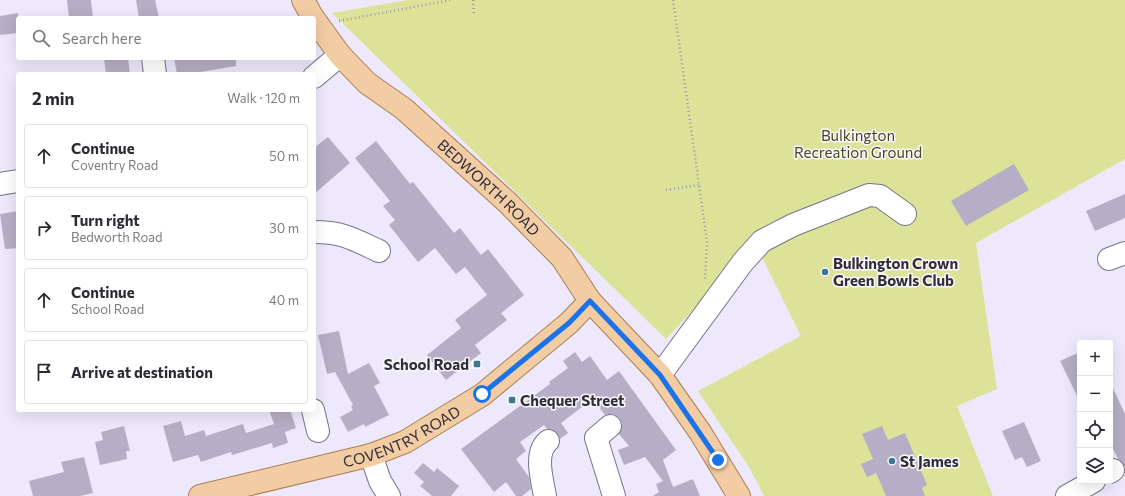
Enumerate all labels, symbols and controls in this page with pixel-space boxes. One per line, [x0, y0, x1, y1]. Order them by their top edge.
search box [16, 16, 316, 60]
icon: search [30, 27, 52, 49]
text: Search here [62, 29, 141, 47]
text: 2 min [32, 88, 74, 109]
text: Walk · 120 m [227, 90, 300, 106]
park label: Bulkington Recreation Ground [794, 126, 922, 161]
street label: BEDWORTH ROAD [434, 135, 544, 239]
text: Continue [71, 139, 135, 157]
icon: ahead [33, 145, 55, 167]
text: 50 m [269, 148, 299, 164]
text: Coventry Road [71, 157, 158, 173]
text: Turn right [71, 211, 140, 229]
icon: right [33, 217, 55, 239]
text: 30 m [269, 220, 299, 236]
text: Bedworth Road [71, 229, 163, 245]
place label: Bulkington Crown Green Bowls Club [833, 254, 958, 289]
marker: Bulkington Crown Green Bowls Club [820, 267, 830, 277]
text: Continue [71, 283, 135, 301]
icon: ahead [33, 289, 55, 311]
text: 40 m [269, 292, 299, 308]
text: School Road [71, 301, 144, 317]
map controls [1077, 340, 1113, 484]
button: + [1077, 340, 1113, 376]
place label: School Road [384, 355, 469, 373]
marker: School Road [472, 359, 482, 369]
icon: arrive [33, 361, 55, 383]
text: Arrive at destination [71, 363, 213, 381]
button: − [1077, 376, 1113, 412]
route start [473, 385, 491, 403]
place label: Chequer Street [520, 391, 624, 409]
marker: Chequer Street [507, 395, 517, 405]
street label: COVENTRY ROAD [341, 402, 463, 470]
button: locate [1077, 412, 1113, 448]
button: layers [1077, 448, 1113, 484]
route end [709, 451, 727, 469]
place label: St James [900, 452, 959, 470]
marker: St James [887, 456, 897, 466]

